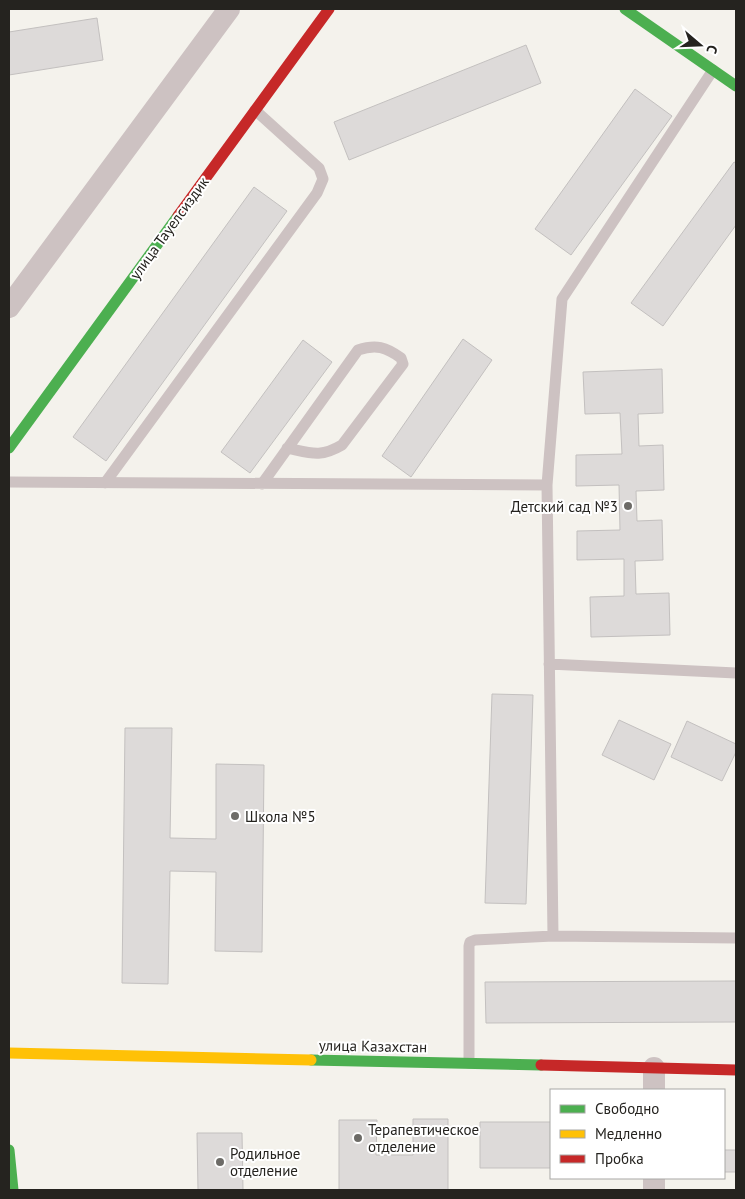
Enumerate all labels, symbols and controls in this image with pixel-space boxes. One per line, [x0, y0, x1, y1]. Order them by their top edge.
north arrow [675, 20, 725, 70]
text: С [702, 43, 722, 56]
street label: улица Тауелсиздик [125, 172, 213, 283]
place label: Детский сад №3 [511, 497, 618, 516]
marker: Детский сад №3 [622, 500, 634, 512]
place label: Школа №5 [245, 807, 316, 826]
marker: Школа №5 [229, 810, 241, 822]
street label: улица Казахстан [319, 1036, 427, 1056]
legend [550, 1089, 725, 1179]
text: Свободно [595, 1099, 659, 1118]
place label: Терапевтическое отделение [368, 1120, 479, 1156]
text: Медленно [595, 1124, 662, 1143]
marker: Терапевтическое отделение [352, 1132, 364, 1144]
place label: Родильное отделение [230, 1144, 300, 1180]
text: Пробка [595, 1149, 644, 1168]
marker: Родильное отделение [214, 1156, 226, 1168]

